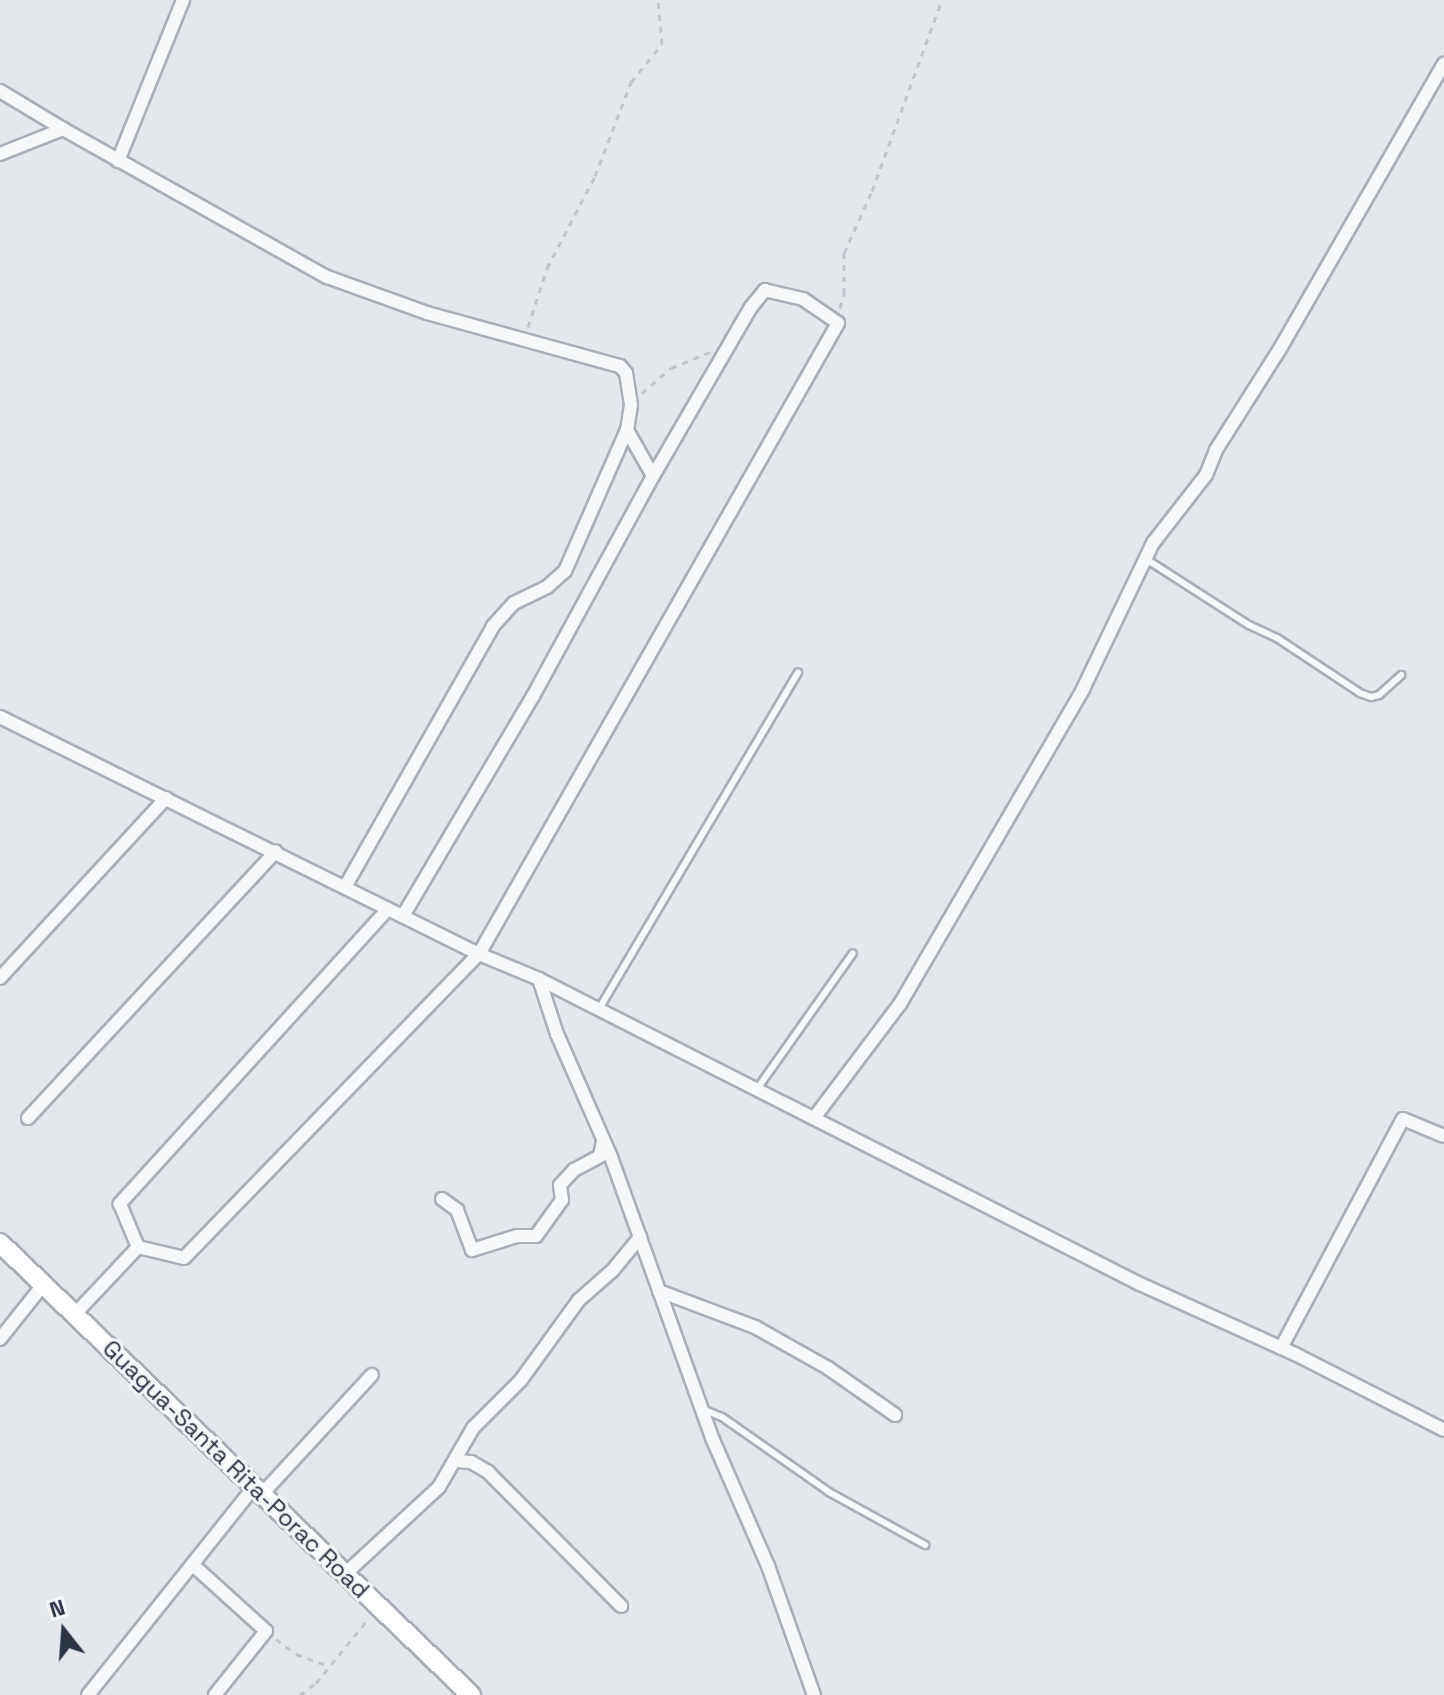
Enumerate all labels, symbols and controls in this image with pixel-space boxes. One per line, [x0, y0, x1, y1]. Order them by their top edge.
street label: Guagua-Santa Rita-Porac Road [97, 1334, 375, 1604]
north arrow [24, 1591, 104, 1671]
text: N [46, 1593, 68, 1624]

